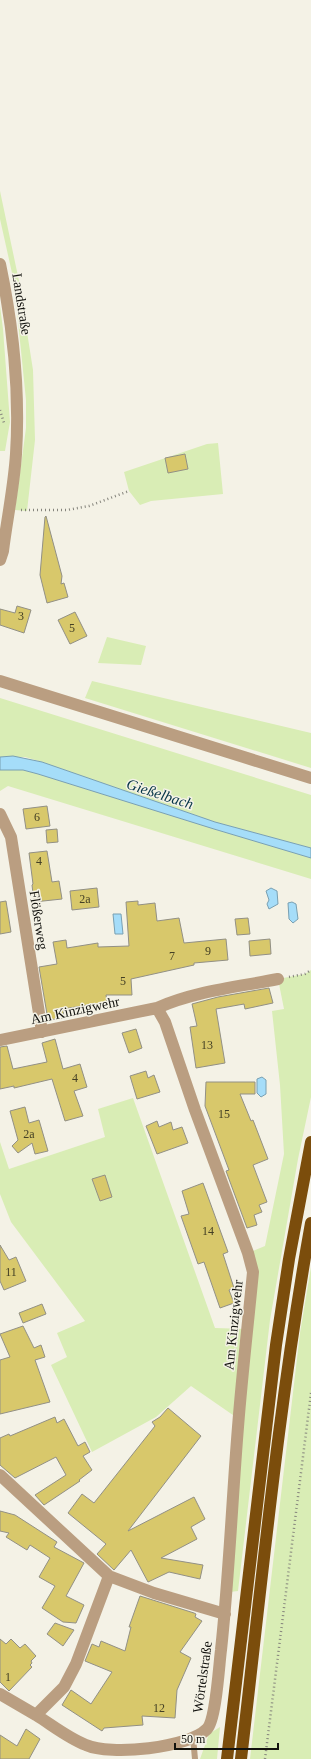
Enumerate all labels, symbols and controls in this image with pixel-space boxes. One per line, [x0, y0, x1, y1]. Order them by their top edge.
street label: Landstraße [9, 272, 34, 336]
house number: 3 [18, 609, 24, 623]
house number: 5 [69, 621, 75, 635]
water label: Gießelbach [125, 776, 195, 812]
house number: 6 [34, 810, 40, 824]
house number: 4 [36, 854, 42, 868]
street label: Flößerweg [26, 889, 51, 951]
house number: 2a [79, 892, 91, 906]
house number: 9 [205, 944, 211, 958]
house number: 7 [169, 949, 175, 963]
house number: 5 [120, 974, 126, 988]
street label: Am Kinzigwehr [29, 994, 121, 1027]
house number: 13 [201, 1038, 213, 1052]
house number: 4 [72, 1071, 78, 1085]
house number: 15 [218, 1107, 230, 1121]
house number: 2a [23, 1127, 35, 1141]
house number: 14 [202, 1224, 214, 1238]
house number: 11 [5, 1265, 17, 1279]
street label: Am Kinzigwehr [221, 1279, 246, 1371]
street label: Wörtelstraße [190, 1640, 215, 1714]
house number: 1 [5, 1670, 11, 1684]
house number: 12 [153, 1701, 165, 1715]
scale bar [175, 1725, 278, 1751]
text: 50 m [181, 1732, 206, 1746]

